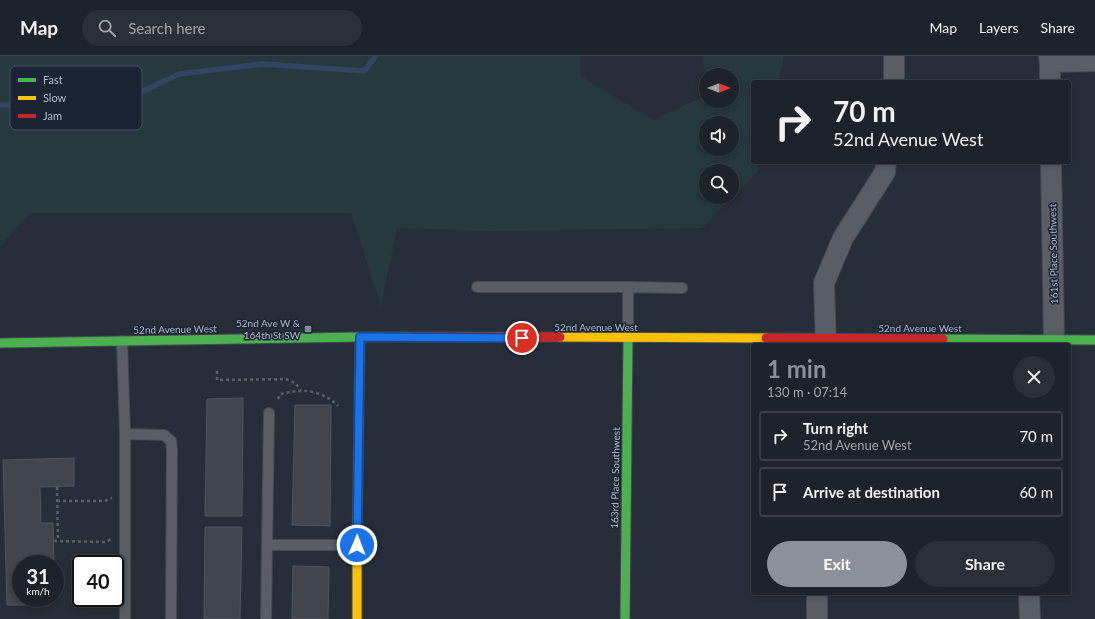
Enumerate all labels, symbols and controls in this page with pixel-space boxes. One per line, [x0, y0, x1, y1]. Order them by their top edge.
search box [82, 10, 362, 46]
text: Map [20, 16, 58, 39]
icon: search [96, 17, 118, 39]
text: Search here [128, 19, 206, 37]
text: Map [929, 19, 957, 36]
text: Layers [979, 19, 1019, 36]
text: Share [1041, 19, 1075, 36]
legend [10, 66, 142, 130]
north arrow [699, 68, 739, 108]
map controls [699, 68, 739, 204]
text: Fast [43, 73, 63, 86]
text: Slow [43, 91, 67, 104]
text: 70 m [833, 94, 896, 128]
icon: right [767, 96, 819, 148]
text: Jam [43, 109, 62, 122]
button: sound [699, 116, 739, 156]
text: 52nd Avenue West [833, 128, 983, 150]
button: search [699, 164, 739, 204]
street label: 161st Place Southwest [1046, 203, 1060, 304]
place label: 52nd Ave W & 164th St SW [236, 317, 301, 341]
pin [505, 321, 539, 355]
street label: 52nd Avenue West [554, 321, 638, 333]
street label: 52nd Avenue West [133, 322, 217, 336]
street label: 52nd Avenue West [878, 322, 962, 334]
marker: 52nd Ave W & 164th St SW [303, 324, 313, 334]
icon: arrive [511, 327, 533, 349]
text: 1 min [767, 354, 827, 383]
button: close [1013, 356, 1055, 398]
text: 130 m · 07:14 [767, 384, 847, 400]
text: Turn right [803, 419, 868, 437]
icon: right [769, 425, 791, 447]
street label: 163rd Place Southwest [608, 427, 622, 529]
text: 70 m [1019, 427, 1053, 445]
text: 52nd Avenue West [803, 437, 912, 453]
icon: arrive [769, 481, 791, 503]
text: Arrive at destination [803, 483, 940, 501]
text: 60 m [1019, 483, 1053, 501]
position arrow [336, 524, 378, 566]
button: Exit [767, 541, 907, 587]
button: Share [915, 541, 1055, 587]
speed limit sign: 40 [72, 555, 124, 607]
text: 31 [26, 564, 50, 588]
text: km/h [26, 585, 50, 597]

